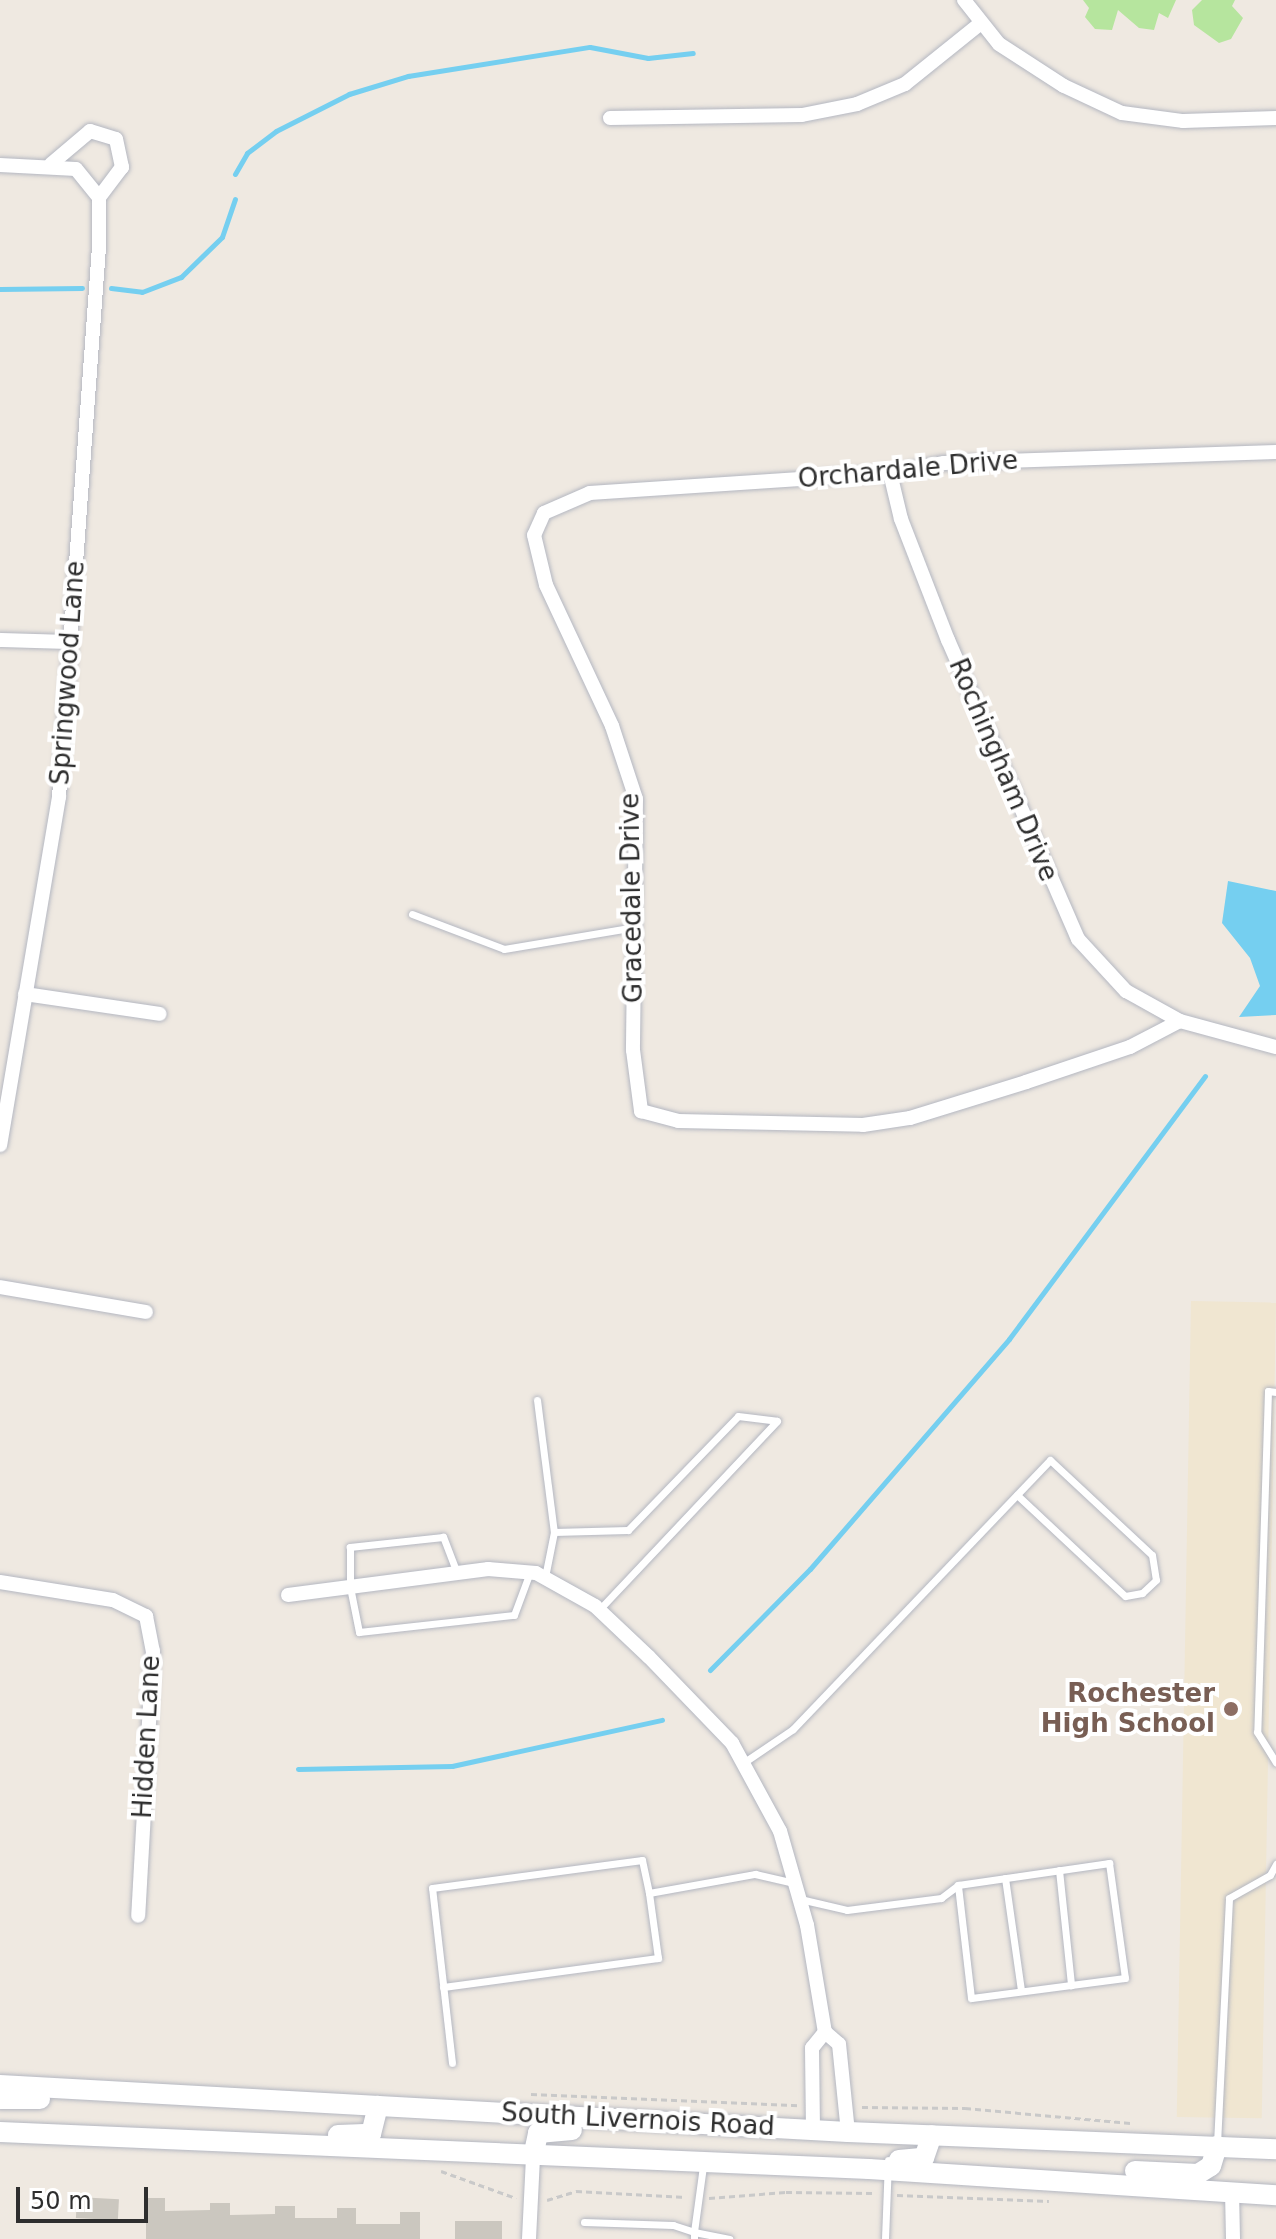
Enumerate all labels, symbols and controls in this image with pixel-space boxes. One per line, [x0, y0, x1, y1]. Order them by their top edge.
street label: Orchardale Drive [797, 445, 1019, 495]
street label: Springwood Lane [45, 560, 91, 786]
street label: Rochingham Drive [942, 654, 1064, 886]
street label: Gracedale Drive [615, 793, 649, 1003]
street label: Hidden Lane [127, 1655, 167, 1819]
place label: Rochester High School [1041, 1678, 1215, 1740]
marker: Rochester High School [1222, 1700, 1240, 1718]
street label: South Livernois Road [500, 2097, 776, 2143]
scale bar [20, 2171, 152, 2221]
text: 50 m [30, 2187, 92, 2215]

